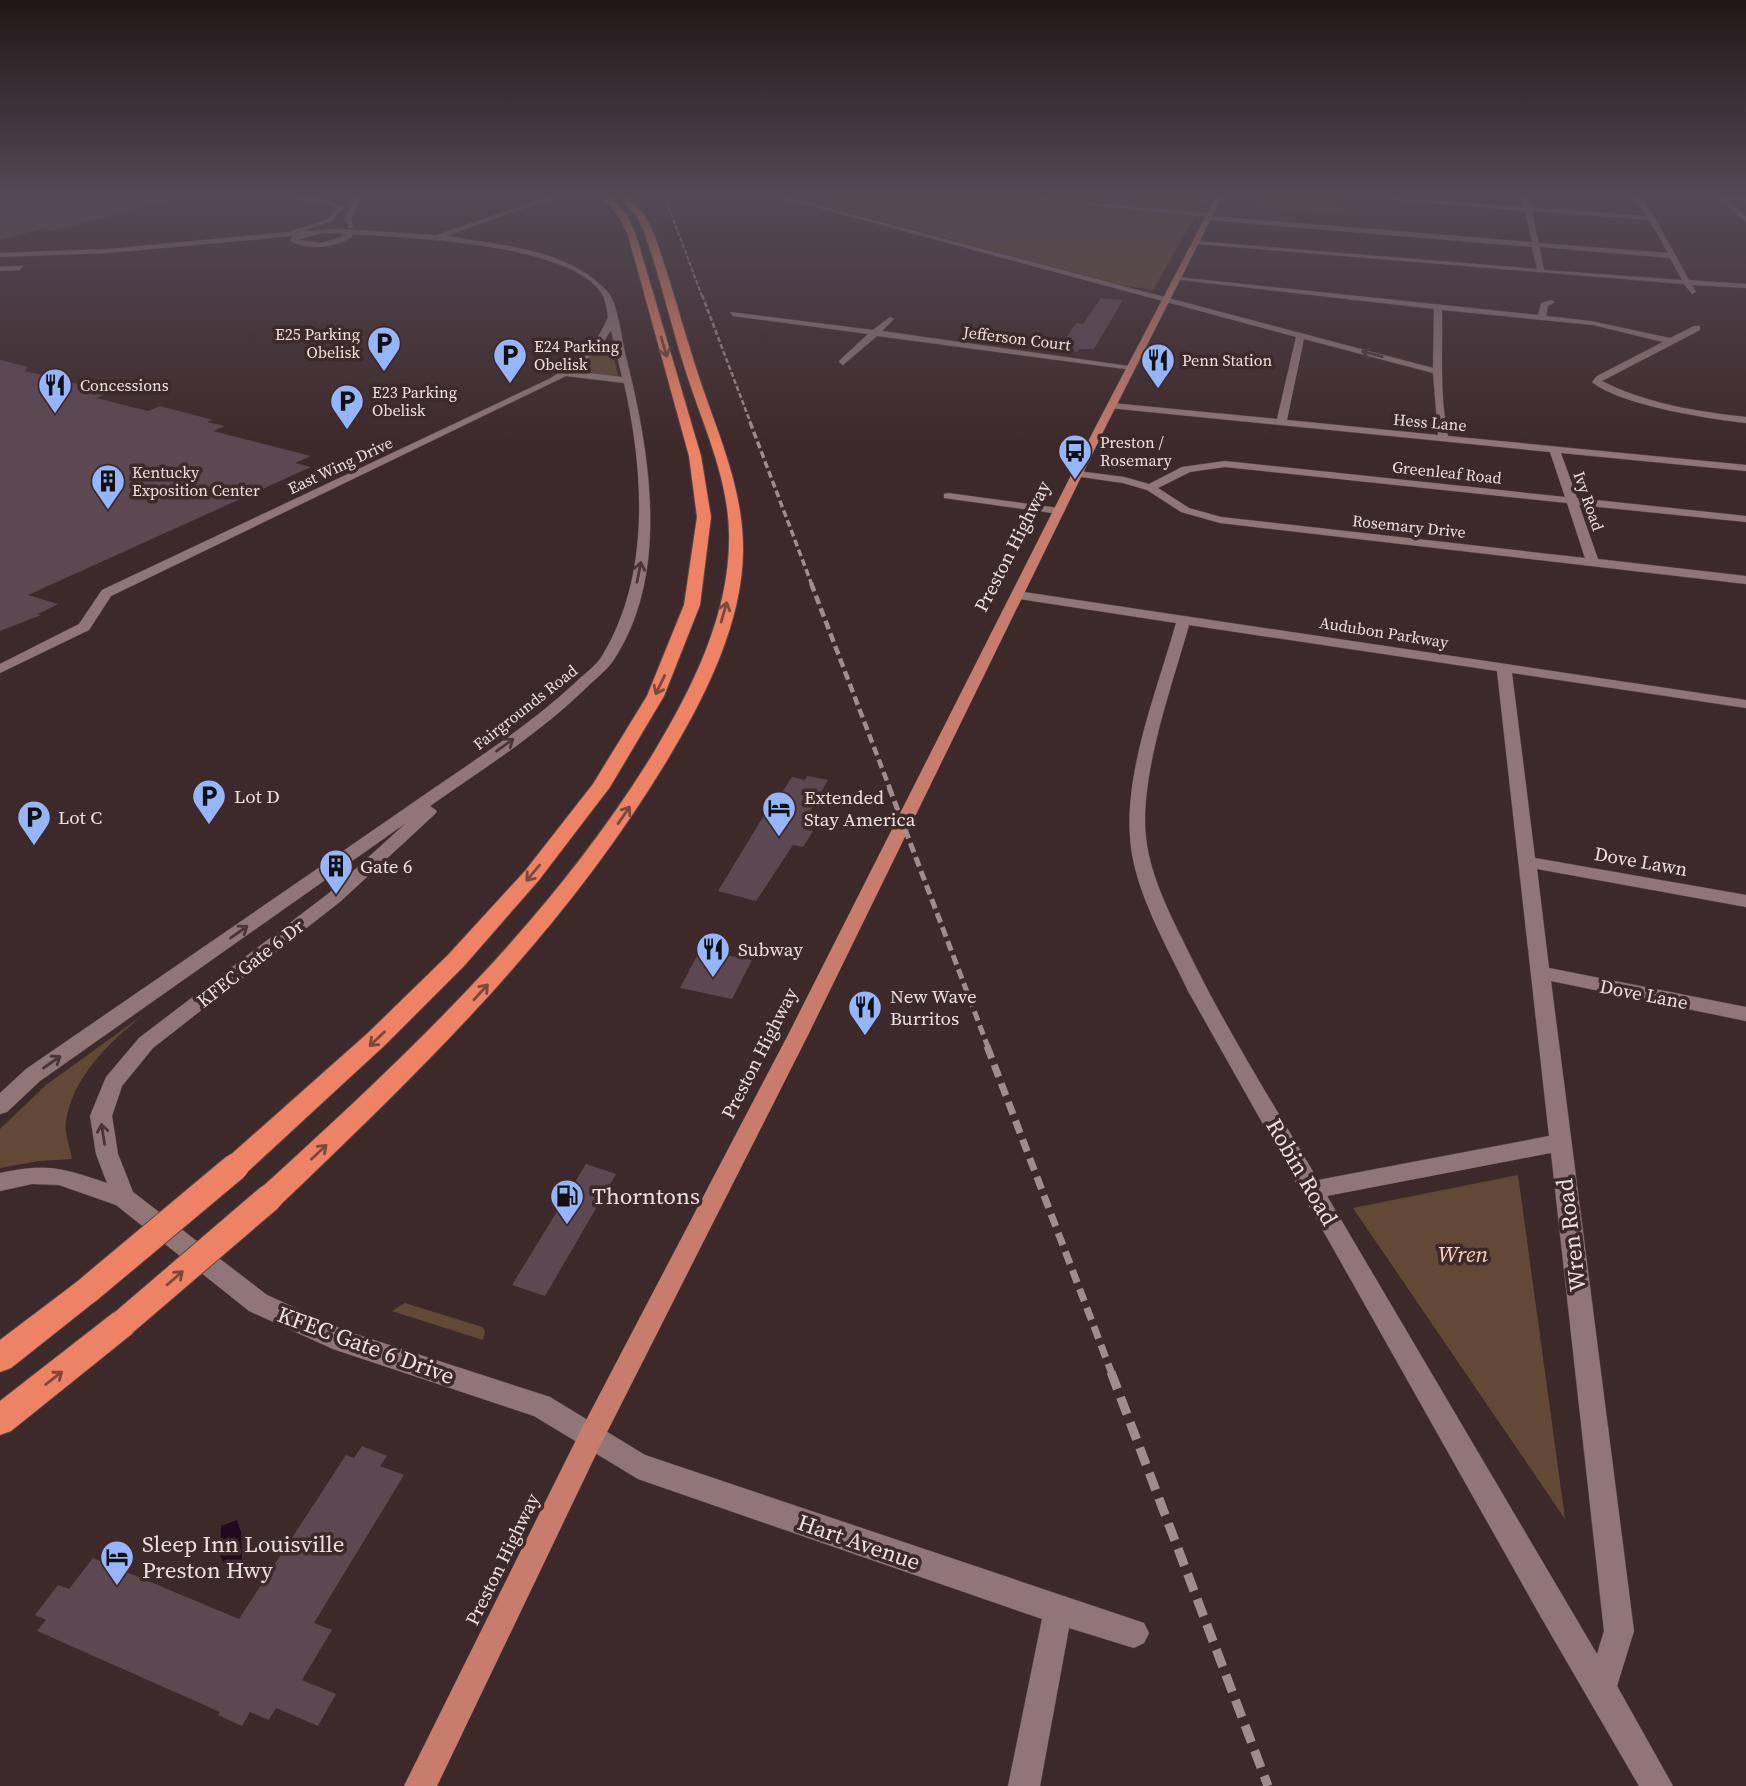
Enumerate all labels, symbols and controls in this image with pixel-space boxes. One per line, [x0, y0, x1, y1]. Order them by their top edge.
street label: Jefferson Court [961, 320, 1073, 356]
place label: E25 Parking Obelisk [275, 323, 360, 363]
parking icon: E25 Parking Obelisk [365, 324, 403, 373]
place label: E24 Parking Obelisk [534, 335, 619, 375]
one-way arrow [658, 335, 671, 358]
parking icon: E24 Parking Obelisk [491, 336, 529, 385]
restaurant icon: Penn Station [1139, 341, 1177, 390]
one-way arrow [1361, 347, 1384, 360]
place label: Penn Station [1182, 349, 1273, 371]
restaurant icon: Concessions [36, 366, 74, 415]
place label: Concessions [80, 374, 169, 396]
place label: E23 Parking Obelisk [372, 381, 457, 421]
parking icon: E23 Parking Obelisk [328, 382, 366, 431]
street label: Hess Lane [1392, 408, 1468, 436]
street label: East Wing Drive [284, 431, 396, 499]
place label: Preston / Rosemary [1100, 431, 1173, 471]
bus stop icon: Preston / Rosemary [1056, 432, 1094, 481]
street label: Greenleaf Road [1391, 455, 1503, 489]
place label: Kentucky Exposition Center [132, 461, 260, 501]
building icon: Kentucky Exposition Center [89, 462, 127, 511]
street label: Ivy Road [1569, 468, 1609, 534]
street label: Preston Highway [968, 476, 1056, 616]
street label: Rosemary Drive [1351, 509, 1467, 543]
one-way arrow [633, 561, 647, 584]
one-way arrow [719, 601, 732, 623]
street label: Audubon Parkway [1318, 611, 1451, 653]
street label: Fairgrounds Road [468, 659, 582, 755]
one-way arrow [653, 674, 667, 695]
one-way arrow [496, 738, 514, 753]
parking icon: Lot D [190, 777, 228, 826]
place label: Lot D [234, 783, 280, 809]
place label: Extended Stay America [804, 784, 916, 832]
hotel icon: Extended Stay America [760, 789, 798, 838]
parking icon: Lot C [15, 798, 53, 847]
place label: Lot C [58, 804, 102, 830]
one-way arrow [617, 806, 631, 825]
street label: Dove Lawn [1593, 840, 1689, 882]
building icon: Gate 6 [317, 847, 355, 896]
place label: Gate 6 [360, 853, 412, 879]
one-way arrow [525, 864, 541, 882]
street label: KFEC Gate 6 Dr [191, 913, 309, 1013]
one-way arrow [229, 925, 248, 939]
restaurant icon: Subway [694, 930, 732, 979]
place label: Subway [738, 936, 803, 962]
street label: Dove Lane [1598, 973, 1690, 1015]
one-way arrow [473, 983, 489, 1001]
street label: Preston Highway [715, 983, 803, 1123]
place label: New Wave Burritos [890, 983, 977, 1031]
restaurant icon: New Wave Burritos [846, 988, 884, 1037]
one-way arrow [369, 1030, 386, 1047]
one-way arrow [42, 1055, 61, 1069]
street label: Robin Road [1258, 1113, 1346, 1231]
one-way arrow [96, 1123, 109, 1146]
one-way arrow [310, 1143, 327, 1160]
fuel station icon: Thorntons [548, 1177, 586, 1226]
street label: Wren Road [1548, 1177, 1594, 1293]
place label: Thorntons [592, 1180, 700, 1212]
park label: Wren [1438, 1238, 1488, 1270]
one-way arrow [166, 1271, 184, 1287]
street label: KFEC Gate 6 Drive [273, 1298, 459, 1392]
one-way arrow [44, 1371, 62, 1386]
street label: Preston Highway [459, 1488, 545, 1629]
street label: Hart Avenue [793, 1506, 925, 1578]
place label: Sleep Inn Louisville Preston Hwy [142, 1528, 344, 1586]
hotel icon: Sleep Inn Louisville Preston Hwy [98, 1538, 136, 1587]

